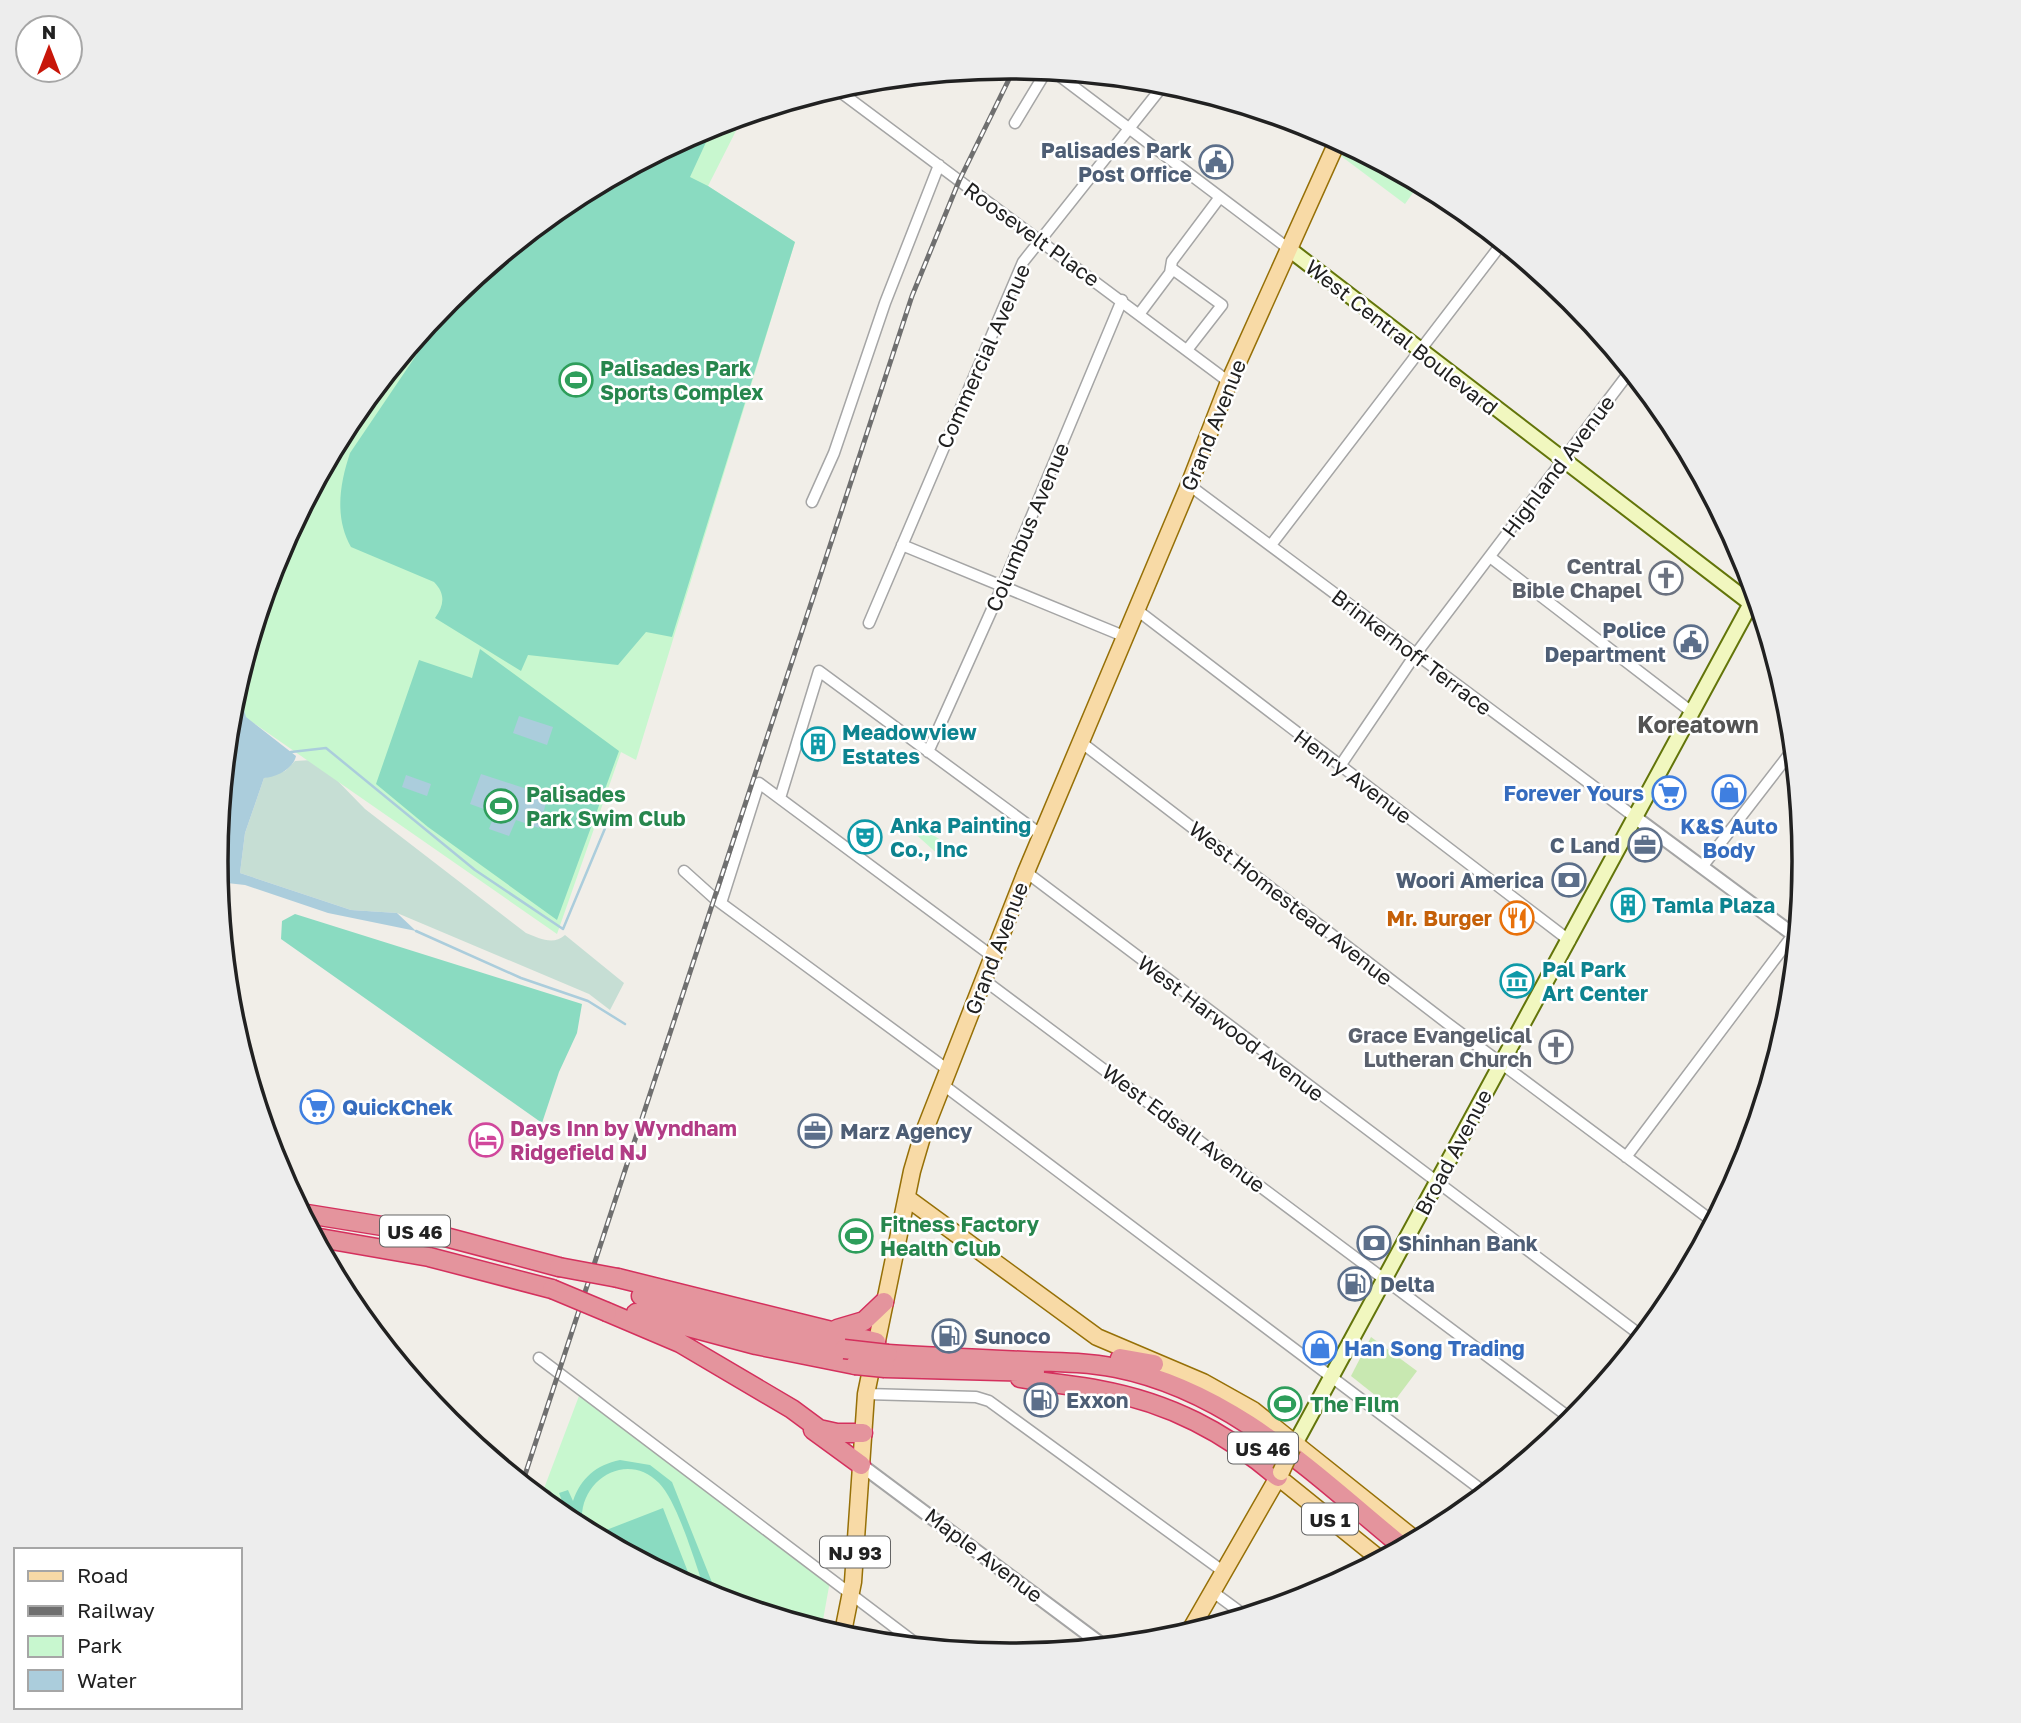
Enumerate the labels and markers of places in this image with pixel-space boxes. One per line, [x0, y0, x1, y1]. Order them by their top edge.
place label: Palisades Park Post Office [1041, 137, 1192, 187]
public building icon: Palisades Park Post Office [1197, 143, 1235, 181]
place label: Palisades Park Sports Complex [600, 355, 763, 405]
sports icon: Palisades Park Sports Complex [557, 361, 595, 399]
place label: Central Bible Chapel [1512, 553, 1642, 603]
church icon: Central Bible Chapel [1647, 559, 1685, 597]
place label: Police Department [1545, 617, 1666, 667]
public building icon: Police Department [1672, 623, 1710, 661]
place label: Meadowview Estates [842, 719, 977, 769]
building icon: Meadowview Estates [799, 725, 837, 763]
shop icon: K&S Auto Body [1710, 773, 1748, 811]
supermarket icon: Forever Yours [1650, 774, 1688, 812]
place label: Forever Yours [1503, 780, 1644, 806]
place label: Palisades Park Swim Club [526, 781, 686, 831]
sports icon: Palisades Park Swim Club [482, 787, 520, 825]
place label: Anka Painting Co., Inc [890, 812, 1031, 862]
place label: K&S Auto Body [1680, 813, 1778, 863]
theatre icon: Anka Painting Co., Inc [846, 818, 884, 856]
office icon: C Land [1626, 826, 1664, 864]
place label: C Land [1550, 832, 1620, 858]
bank icon: Woori America [1550, 861, 1588, 899]
place label: Woori America [1396, 867, 1544, 893]
building icon: Tamla Plaza [1609, 886, 1647, 924]
place label: Tamla Plaza [1652, 892, 1775, 918]
restaurant icon: Mr. Burger [1498, 899, 1536, 937]
place label: Mr. Burger [1387, 905, 1492, 931]
place label: Pal Park Art Center [1542, 956, 1648, 1006]
museum icon: Pal Park Art Center [1498, 962, 1536, 1000]
place label: Grace Evangelical Lutheran Church [1348, 1022, 1532, 1072]
church icon: Grace Evangelical Lutheran Church [1537, 1028, 1575, 1066]
supermarket icon: QuickChek [298, 1088, 336, 1126]
place label: QuickChek [342, 1094, 453, 1120]
office icon: Marz Agency [796, 1112, 834, 1150]
place label: Days Inn by Wyndham Ridgefield NJ [510, 1115, 737, 1165]
place label: Marz Agency [840, 1118, 973, 1144]
hotel icon: Days Inn by Wyndham Ridgefield NJ [467, 1121, 505, 1159]
place label: Fitness Factory Health Club [880, 1211, 1040, 1261]
sports icon: Fitness Factory Health Club [837, 1217, 875, 1255]
bank icon: Shinhan Bank [1355, 1224, 1393, 1262]
place label: Shinhan Bank [1398, 1230, 1538, 1256]
fuel station icon: Delta [1336, 1265, 1374, 1303]
place label: Delta [1380, 1271, 1435, 1297]
fuel station icon: Sunoco [930, 1317, 968, 1355]
place label: Sunoco [974, 1323, 1051, 1349]
shop icon: Han Song Trading [1301, 1329, 1339, 1367]
place label: Han Song Trading [1344, 1335, 1525, 1361]
fuel station icon: Exxon [1022, 1381, 1060, 1419]
sports icon: The FIlm [1266, 1385, 1304, 1423]
place label: Exxon [1066, 1387, 1129, 1413]
place label: The FIlm [1310, 1391, 1399, 1417]

